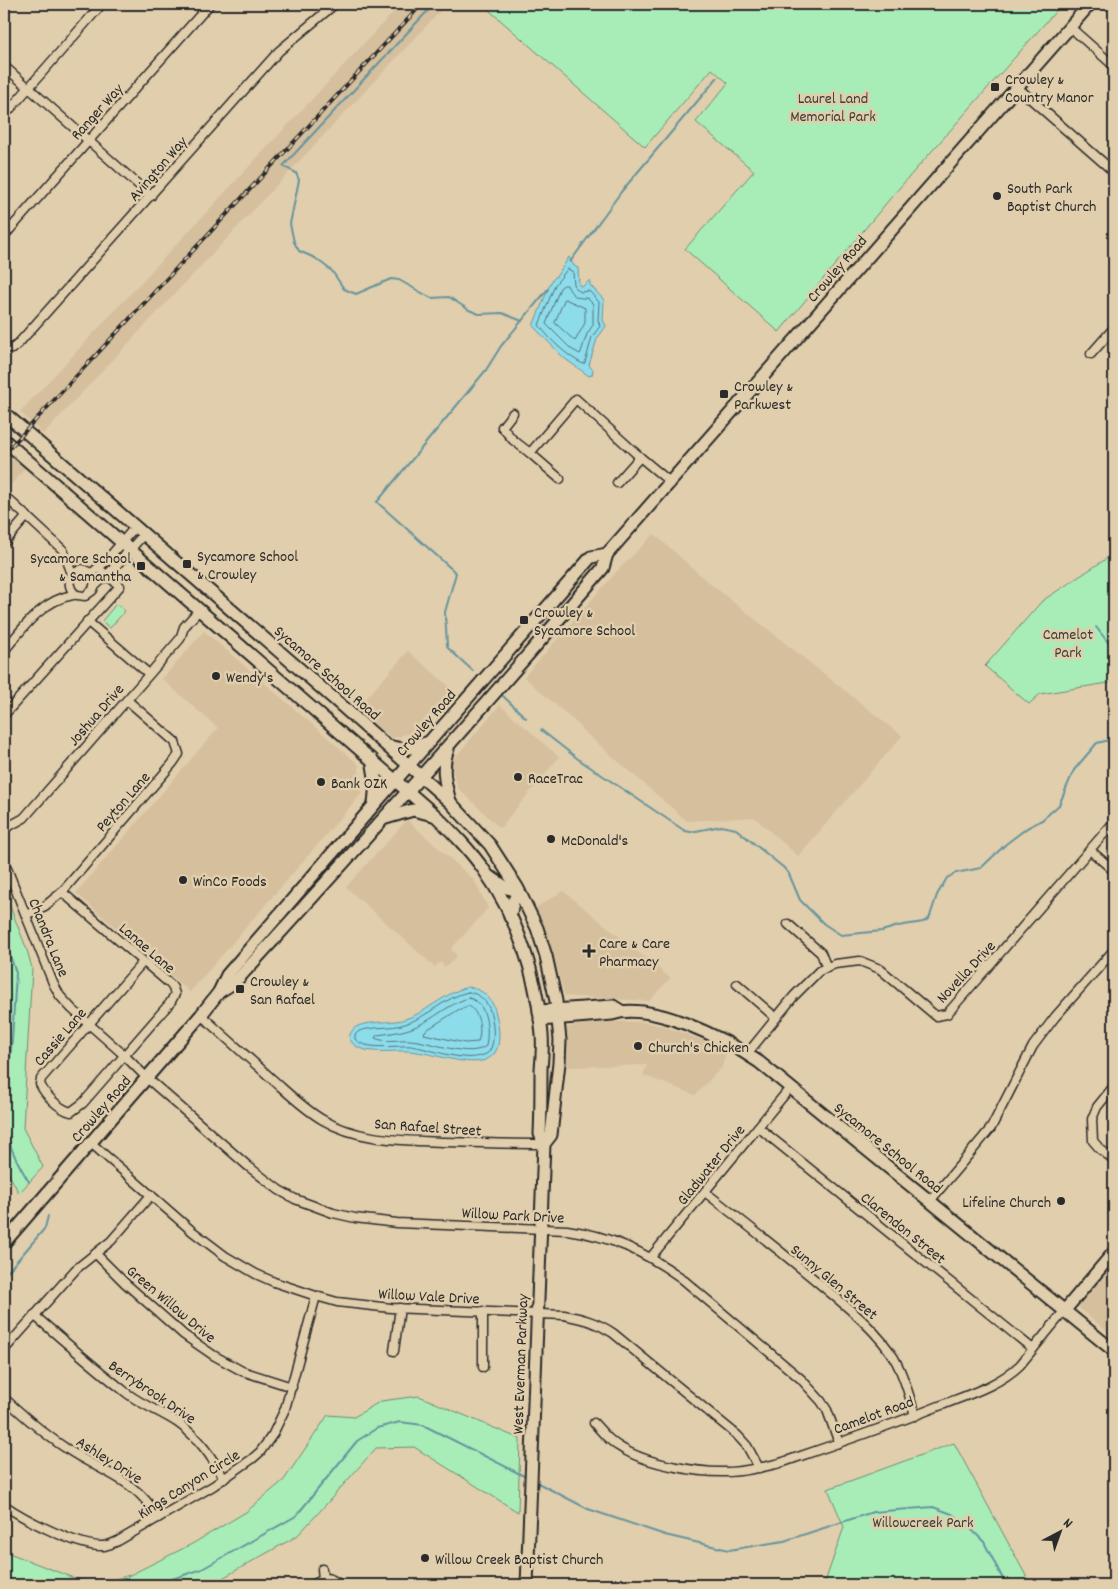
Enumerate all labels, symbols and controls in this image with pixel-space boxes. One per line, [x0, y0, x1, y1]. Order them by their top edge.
place label: Crowley & Country Manor [1005, 69, 1094, 110]
street label: Ranger Way [66, 79, 130, 146]
marker: Crowley & Country Manor [989, 81, 1001, 93]
park label: Laurel Land Memorial Park [790, 88, 876, 129]
street label: Avington Way [124, 132, 194, 207]
place label: South Park Baptist Church [1007, 178, 1096, 219]
marker: South Park Baptist Church [991, 190, 1003, 202]
street label: Crowley Road [802, 231, 874, 308]
place label: Crowley & Parkwest [734, 376, 793, 417]
marker: Crowley & Parkwest [718, 388, 730, 400]
place label: Sycamore School & Crowley [197, 546, 298, 587]
place label: Sycamore School & Samantha [30, 548, 131, 589]
marker: Sycamore School & Crowley [181, 558, 193, 570]
marker: Sycamore School & Samantha [135, 560, 147, 572]
place label: Crowley & Sycamore School [534, 602, 635, 643]
marker: Crowley & Sycamore School [518, 614, 530, 626]
street label: Sycamore School Road [268, 621, 385, 727]
park label: Camelot Park [1043, 624, 1093, 665]
place label: Wendy's [226, 667, 274, 690]
marker: Wendy's [210, 670, 222, 682]
street label: Joshua Drive [63, 679, 130, 752]
street label: Crowley Road [391, 685, 463, 762]
street label: Peyton Lane [91, 767, 157, 838]
place label: RaceTrac [528, 768, 583, 791]
marker: RaceTrac [512, 771, 524, 783]
place label: Bank OZK [331, 773, 387, 796]
marker: Bank OZK [315, 776, 327, 788]
place label: McDonald's [561, 830, 629, 853]
marker: McDonald's [545, 833, 557, 845]
place label: WinCo Foods [193, 871, 267, 894]
marker: WinCo Foods [177, 874, 189, 886]
street label: Chandra Lane [21, 895, 74, 981]
street label: Lanae Lane [113, 918, 180, 980]
place label: Care & Care Pharmacy [599, 933, 670, 974]
street label: Novella Drive [932, 936, 1002, 1009]
marker: Care & Care Pharmacy [583, 945, 595, 957]
place label: Crowley & San Rafael [250, 971, 315, 1012]
marker: Crowley & San Rafael [234, 983, 246, 995]
street label: Cassie Lane [29, 1003, 93, 1072]
place label: Church's Chicken [648, 1037, 749, 1060]
marker: Church's Chicken [632, 1040, 644, 1052]
street label: Crowley Road [66, 1071, 138, 1148]
street label: Sycamore School Road [828, 1098, 947, 1200]
street label: San Rafael Street [373, 1113, 482, 1144]
street label: Gladwater Drive [672, 1120, 752, 1211]
street label: Clarendon Street [855, 1187, 950, 1271]
place label: Lifeline Church [962, 1192, 1051, 1215]
marker: Lifeline Church [1055, 1195, 1067, 1207]
street label: Willow Park Drive [461, 1202, 565, 1231]
street label: Sunny Glen Street [785, 1239, 882, 1326]
street label: Green Willow Drive [121, 1260, 220, 1349]
street label: Willow Vale Drive [378, 1283, 480, 1312]
street label: West Everman Parkway [508, 1293, 535, 1435]
street label: Berrybrook Drive [103, 1355, 200, 1431]
street label: Camelot Road [831, 1391, 917, 1441]
street label: Ashley Drive [71, 1432, 146, 1491]
street label: Kings Canyon Circle [134, 1444, 245, 1526]
north arrow [1036, 1506, 1086, 1556]
park label: Willowcreek Park [872, 1512, 974, 1535]
text: N [1058, 1514, 1076, 1534]
place label: Willow Creek Baptist Church [435, 1549, 603, 1572]
marker: Willow Creek Baptist Church [419, 1552, 431, 1564]

